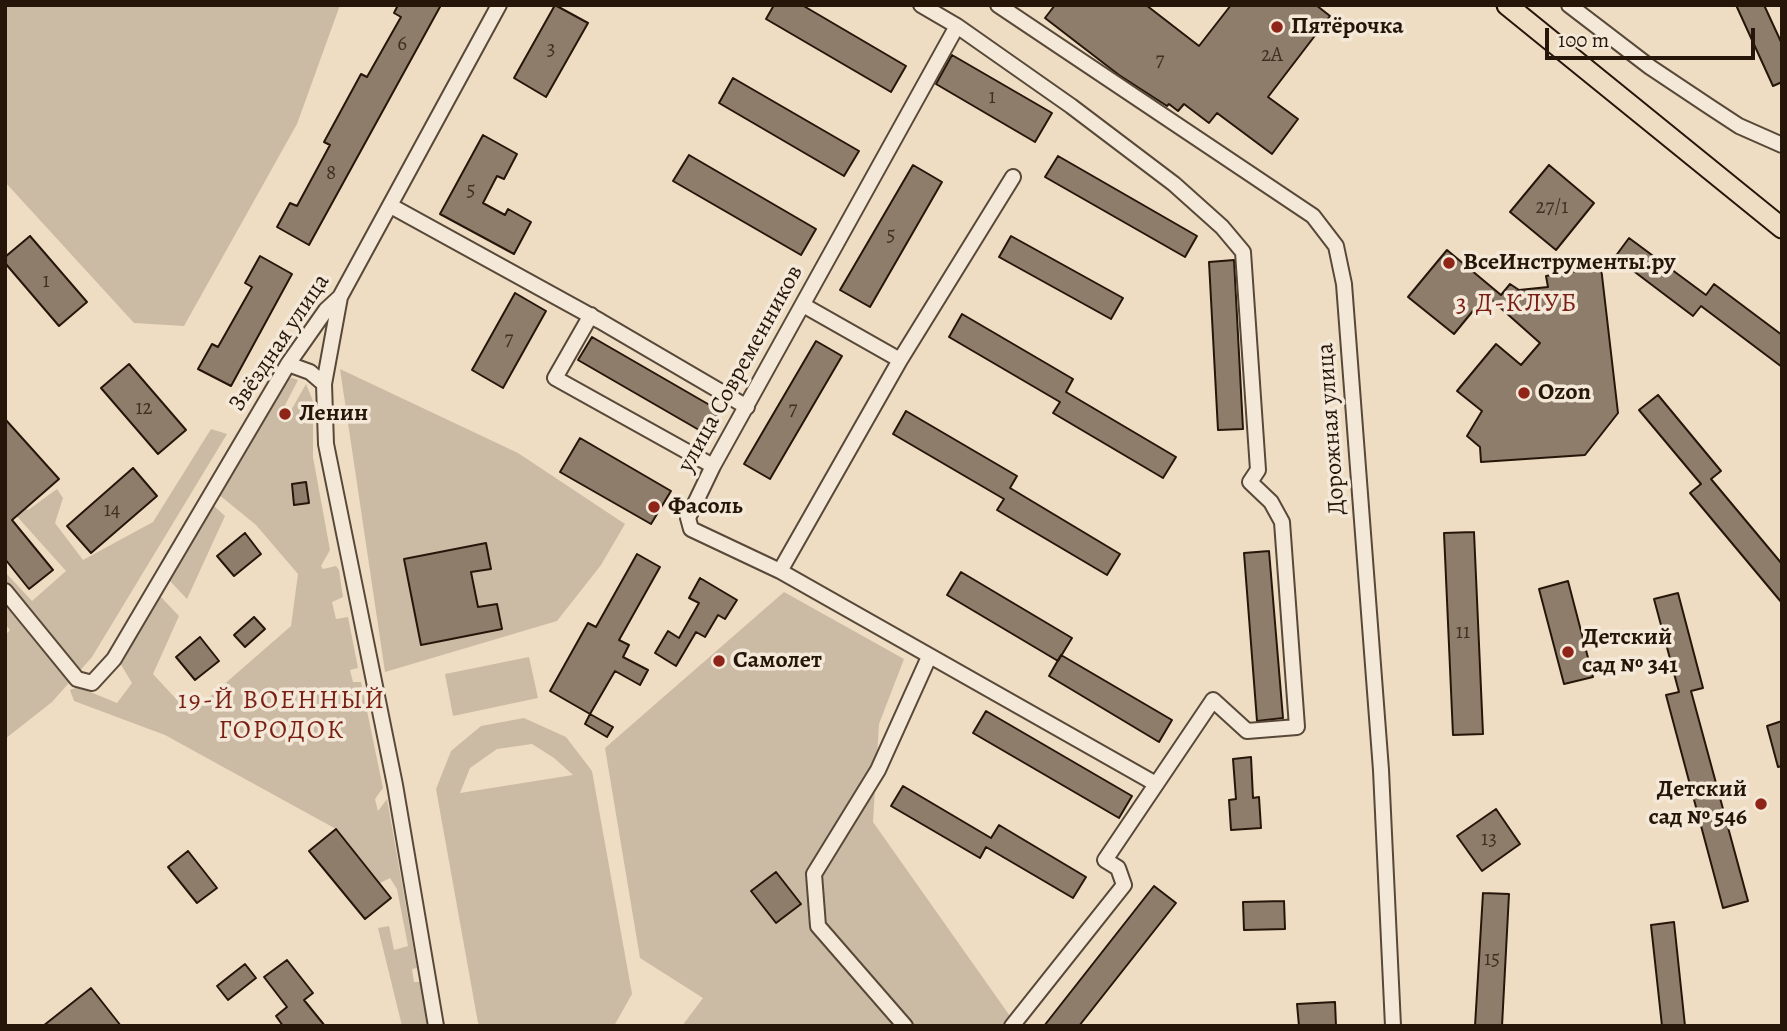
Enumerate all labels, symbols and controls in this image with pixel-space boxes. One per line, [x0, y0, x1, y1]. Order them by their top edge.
place label: Пятёрочка [1291, 13, 1404, 41]
scale bar [1549, 14, 1759, 58]
marker: Пятёрочка [1269, 19, 1285, 35]
text: 100 m [1558, 26, 1609, 54]
house number: 6 [397, 32, 407, 58]
house number: 3 [547, 37, 555, 63]
house number: 2А [1261, 43, 1283, 69]
house number: 7 [1156, 48, 1164, 74]
house number: 1 [988, 85, 996, 111]
house number: 8 [326, 161, 336, 187]
house number: 5 [466, 178, 476, 204]
house number: 27/1 [1536, 195, 1568, 221]
house number: 5 [886, 223, 896, 249]
place label: ВсеИнструменты.ру [1463, 249, 1676, 277]
marker: ВсеИнструменты.ру [1441, 255, 1457, 271]
street label: улица Современников [672, 260, 810, 478]
house number: 1 [42, 269, 50, 295]
street label: Звёздная улица [223, 269, 337, 417]
district label: 3 Д-КЛУБ [1457, 289, 1577, 321]
house number: 7 [505, 327, 513, 353]
street label: Дорожная улица [1312, 342, 1352, 516]
place label: Ozon [1538, 379, 1591, 407]
marker: Ozon [1516, 385, 1532, 401]
house number: 12 [135, 396, 153, 422]
house number: 7 [789, 397, 797, 423]
place label: Ленин [299, 400, 368, 428]
marker: Ленин [277, 406, 293, 422]
place label: Фасоль [668, 493, 743, 521]
house number: 14 [104, 498, 120, 524]
marker: Фасоль [646, 499, 662, 515]
house number: 11 [1456, 620, 1470, 646]
place label: Детский сад № 341 [1582, 624, 1678, 680]
marker: Детский сад № 341 [1560, 644, 1576, 660]
place label: Самолет [733, 647, 822, 675]
marker: Самолет [711, 653, 727, 669]
district label: 19-Й ВОЕННЫЙ ГОРОДОК [179, 686, 385, 748]
place label: Детский сад № 546 [1649, 776, 1747, 832]
marker: Детский сад № 546 [1753, 796, 1769, 812]
house number: 13 [1481, 827, 1497, 853]
house number: 15 [1484, 947, 1500, 973]

